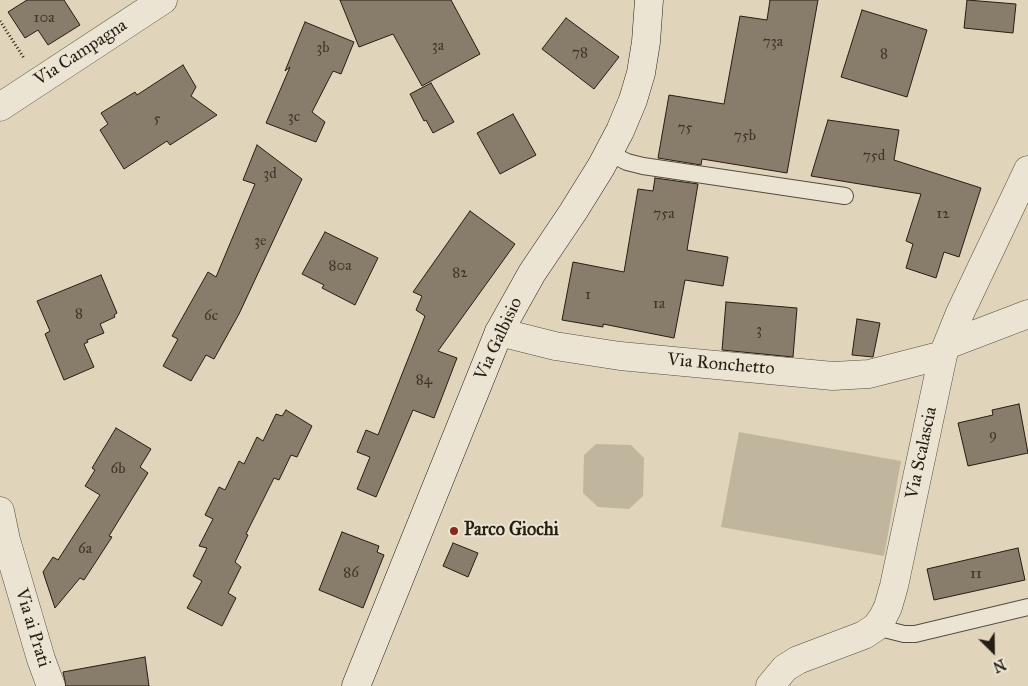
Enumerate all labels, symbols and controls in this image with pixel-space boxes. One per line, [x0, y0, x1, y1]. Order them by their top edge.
house number: 10a [34, 9, 54, 27]
street label: Via Campagna [31, 15, 131, 91]
house number: 73a [763, 33, 783, 51]
house number: 3a [432, 37, 444, 55]
house number: 3b [316, 39, 330, 57]
house number: 78 [572, 44, 588, 62]
house number: 8 [880, 45, 888, 63]
house number: 3c [288, 108, 300, 126]
house number: 5 [154, 110, 160, 128]
house number: 75 [678, 119, 692, 137]
house number: 75b [734, 127, 756, 145]
house number: 75d [863, 147, 885, 165]
house number: 3d [263, 165, 277, 183]
house number: 75a [653, 205, 675, 223]
house number: 12 [936, 205, 950, 223]
house number: 3e [254, 232, 266, 250]
house number: 80a [328, 257, 352, 275]
house number: 82 [452, 264, 468, 282]
house number: 1 [585, 286, 591, 304]
street label: Via Galbisio [470, 294, 528, 384]
house number: 1a [653, 295, 665, 313]
house number: 8 [75, 305, 83, 323]
house number: 6c [204, 307, 218, 325]
house number: 3 [756, 321, 762, 339]
street label: Via Ronchetto [667, 350, 775, 380]
house number: 84 [416, 371, 432, 389]
street label: Via Scalascia [902, 405, 942, 501]
house number: 9 [989, 426, 997, 444]
house number: 6b [111, 460, 125, 478]
place label: Parco Giochi [464, 520, 559, 542]
marker: Parco Giochi [448, 525, 460, 537]
house number: 6a [78, 540, 92, 558]
house number: 86 [343, 564, 359, 582]
house number: 11 [970, 565, 982, 583]
street label: Via ai Prati [10, 586, 54, 670]
north arrow [968, 626, 1018, 676]
text: N [990, 655, 1008, 675]

